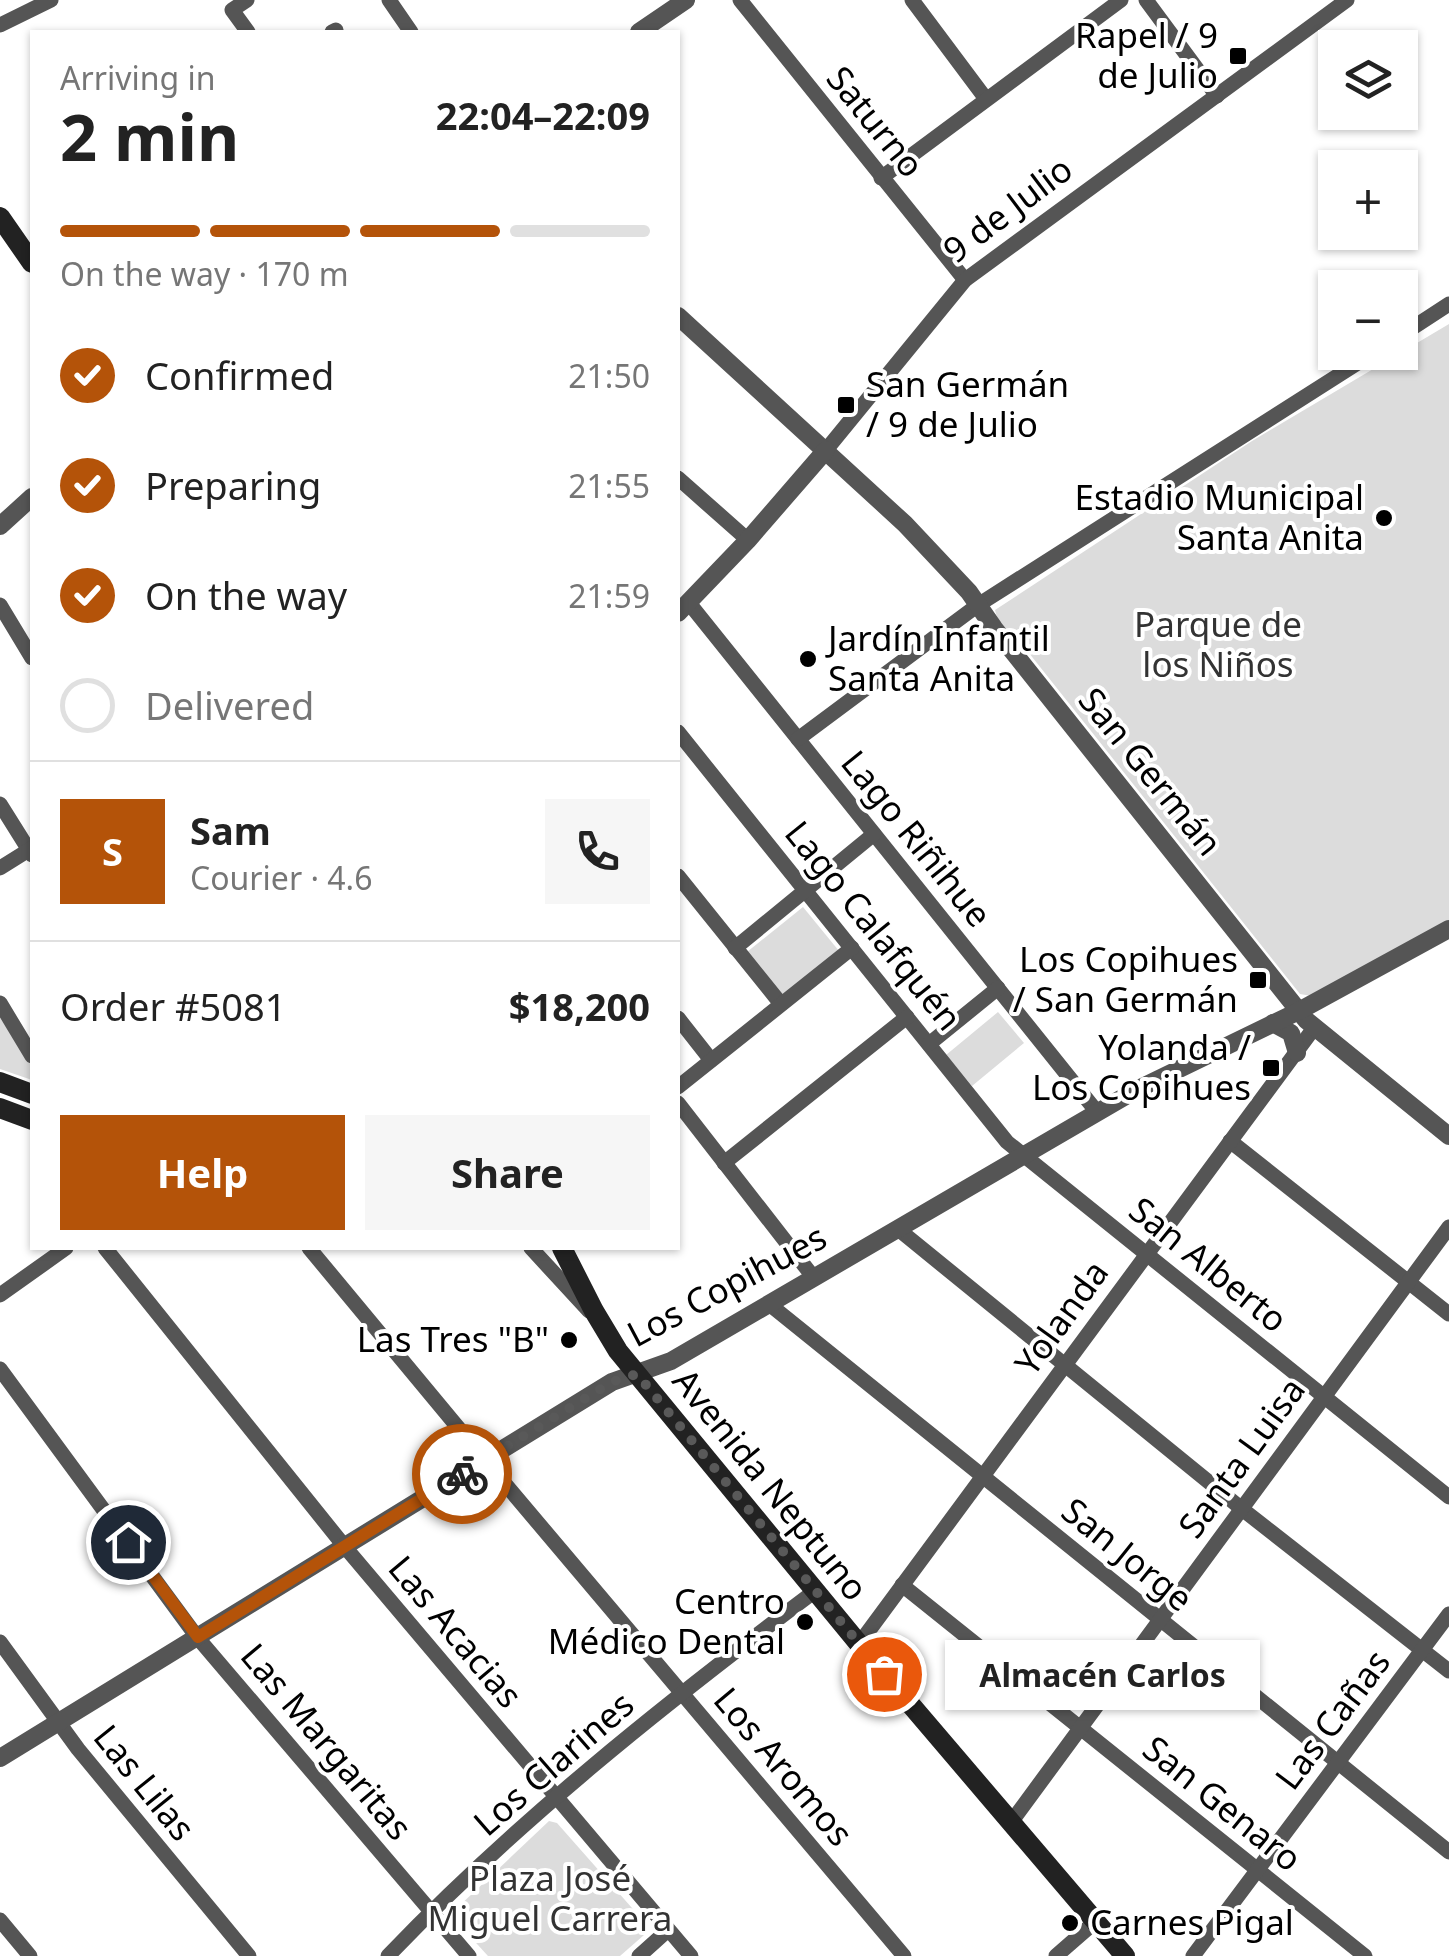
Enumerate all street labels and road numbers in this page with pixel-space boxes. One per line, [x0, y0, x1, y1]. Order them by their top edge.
street label: Saturno [817, 56, 935, 187]
street label: 9 de Julio [933, 145, 1081, 273]
street label: San Germán [1069, 677, 1233, 865]
street label: Lago Riñihue [831, 740, 1003, 936]
street label: Lago Calafquén [775, 810, 973, 1040]
street label: San Alberto [1120, 1186, 1298, 1342]
street label: Los Copihues [619, 1213, 834, 1357]
street label: Yolanda [1003, 1250, 1118, 1384]
street label: Avenida Neptuno [663, 1358, 879, 1610]
street label: Santa Luisa [1167, 1368, 1315, 1547]
street label: San Jorge [1053, 1487, 1203, 1621]
street label: Las Acacias [379, 1545, 534, 1717]
street label: Las Margaritas [231, 1633, 423, 1849]
street label: Las Cañas [1264, 1640, 1400, 1799]
street label: Los Aromos [704, 1677, 864, 1855]
street label: Los Clarines [463, 1680, 643, 1845]
street label: Las Lilas [84, 1714, 206, 1850]
street label: San Genaro [1134, 1724, 1312, 1881]

